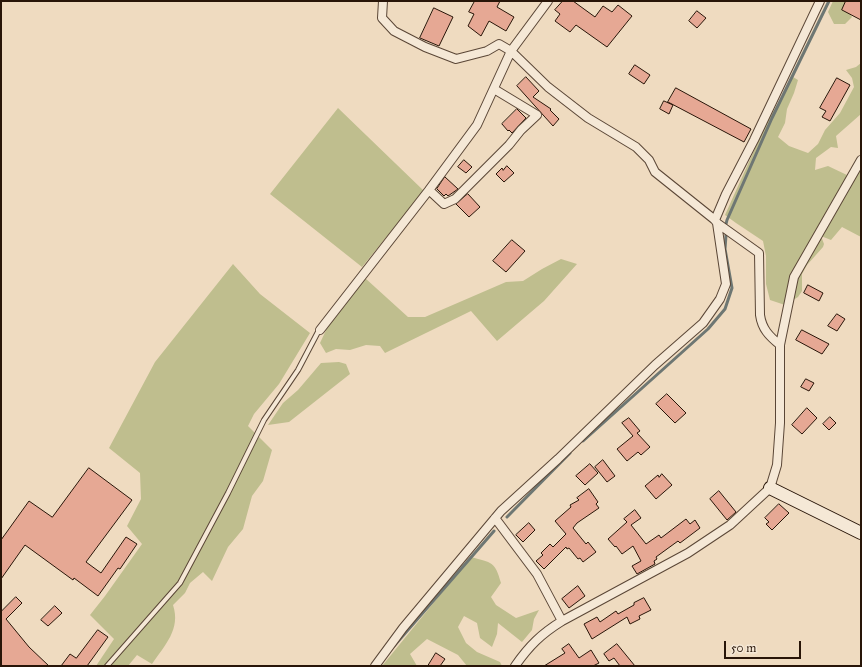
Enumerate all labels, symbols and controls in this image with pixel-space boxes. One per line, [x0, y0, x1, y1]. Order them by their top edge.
scale bar [726, 633, 803, 659]
text: 50 m [731, 641, 756, 655]

